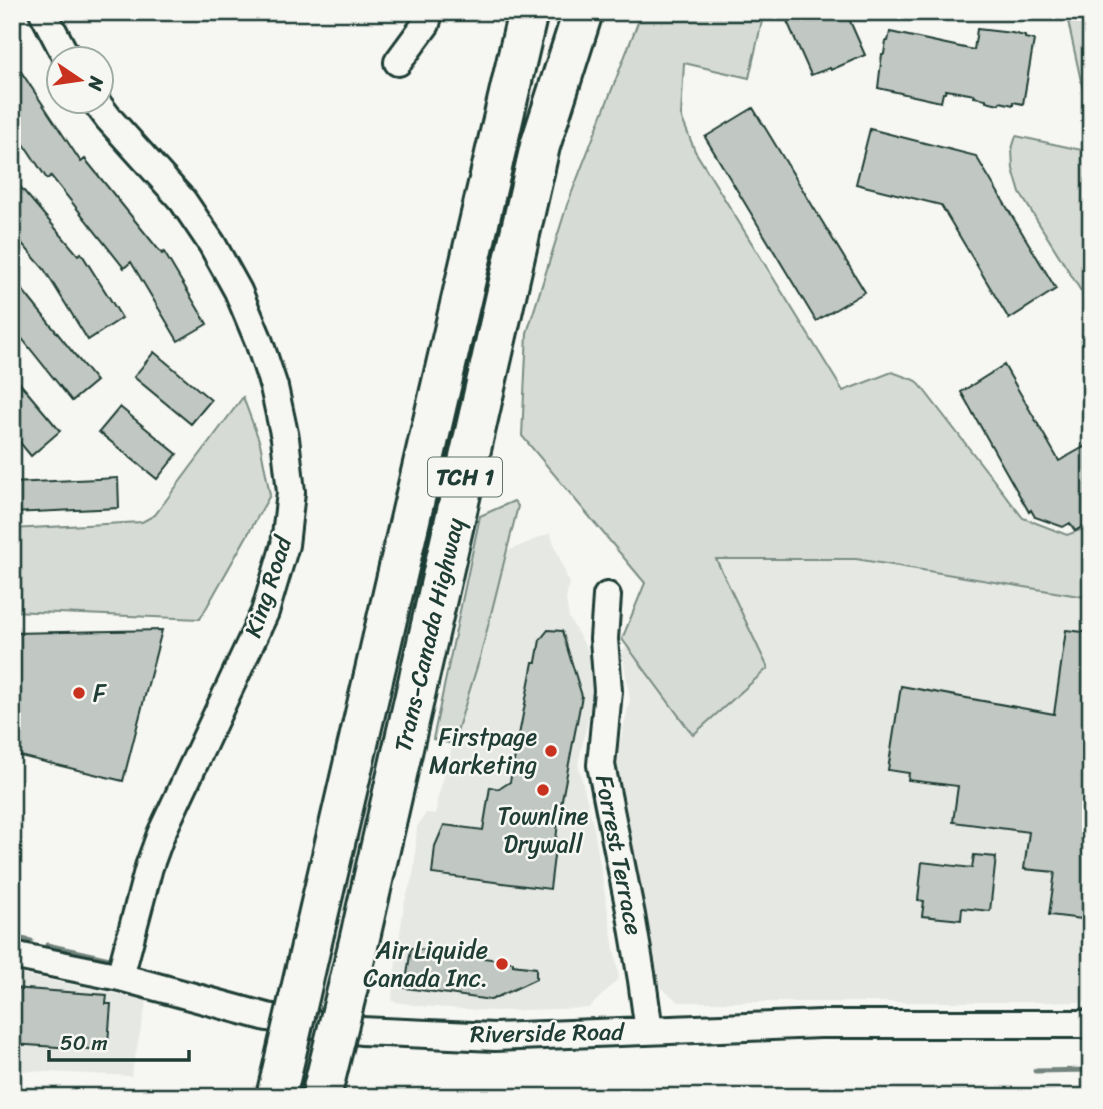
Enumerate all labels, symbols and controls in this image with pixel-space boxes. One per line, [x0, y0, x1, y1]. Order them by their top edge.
north arrow [46, 46, 116, 116]
text: N [78, 73, 114, 95]
road number: TCH 1 [428, 457, 502, 496]
street label: Trans-Canada Highway [382, 513, 477, 756]
street label: King Road [232, 530, 304, 643]
place label: F [93, 672, 107, 714]
marker: F [71, 685, 87, 701]
place label: Firstpage Marketing [429, 716, 537, 786]
marker: Firstpage Marketing [543, 743, 559, 759]
street label: Forrest Terrace [583, 771, 655, 939]
marker: Townline Drywall [535, 782, 551, 798]
place label: Townline Drywall [498, 795, 589, 865]
place label: Air Liquide Canada Inc. [363, 929, 488, 999]
marker: Air Liquide Canada Inc. [494, 956, 510, 972]
street label: Riverside Road [470, 1011, 626, 1055]
scale bar [49, 1018, 189, 1062]
text: 50 m [60, 1024, 108, 1062]

